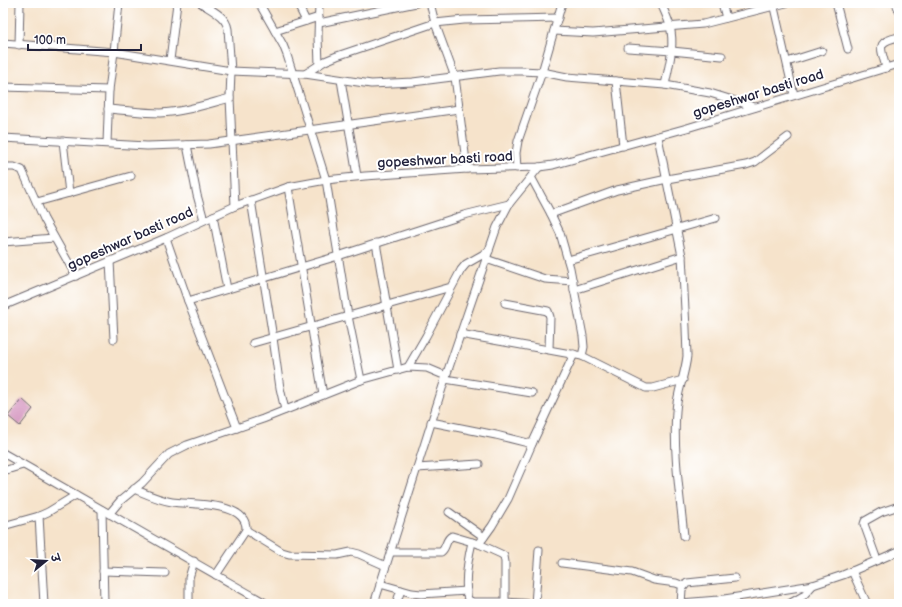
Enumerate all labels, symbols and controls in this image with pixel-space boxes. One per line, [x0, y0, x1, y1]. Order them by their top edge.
scale bar [28, 26, 141, 52]
text: 100 m [34, 33, 66, 48]
street label: gopeshwar basti road [691, 65, 826, 121]
street label: gopeshwar basti road [377, 147, 513, 172]
street label: gopeshwar basti road [65, 203, 196, 274]
north arrow [26, 541, 66, 581]
text: उ [47, 552, 63, 565]

